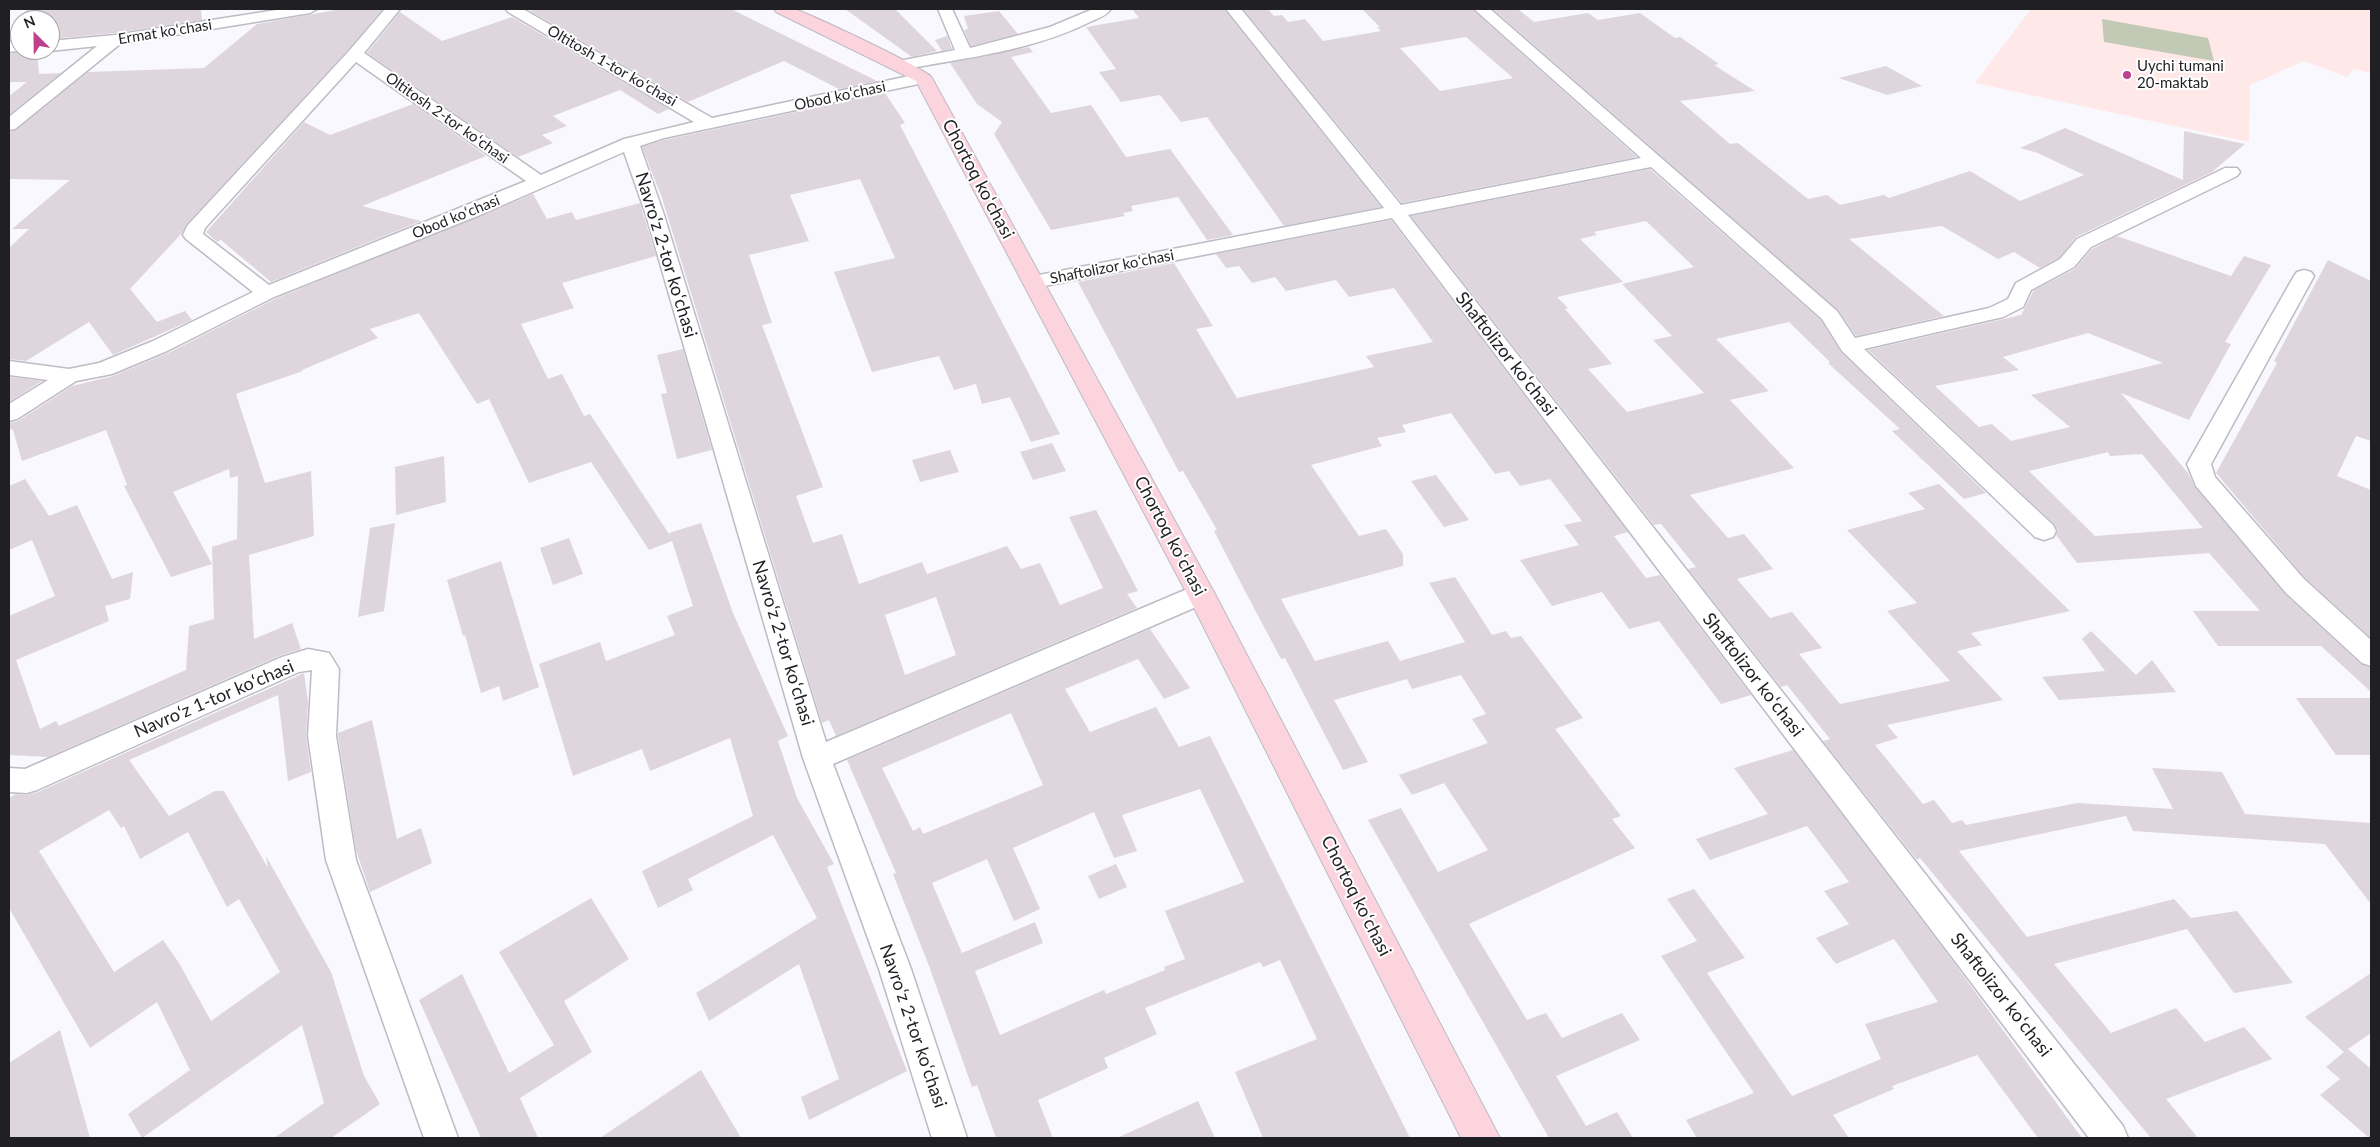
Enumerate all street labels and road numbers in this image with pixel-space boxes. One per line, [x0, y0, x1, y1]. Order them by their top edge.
street label: Ermat koʻchasi [117, 16, 213, 48]
street label: Oltitosh 1-tor koʻchasi [544, 22, 680, 110]
street label: Oltitosh 2-tor koʻchasi [382, 69, 512, 167]
street label: Obod koʻchasi [793, 78, 887, 114]
street label: Chortoq koʻchasi [937, 115, 1019, 243]
street label: Navroʻz 2-tor koʻchasi [631, 170, 701, 340]
street label: Obod koʻchasi [410, 191, 502, 243]
street label: Shaftolizor koʻchasi [1048, 246, 1176, 288]
street label: Shaftolizor koʻchasi [1451, 288, 1561, 420]
street label: Chortoq koʻchasi [1129, 472, 1211, 600]
street label: Navroʻz 2-tor koʻchasi [748, 558, 818, 728]
street label: Shaftolizor koʻchasi [1698, 609, 1808, 741]
street label: Navroʻz 1-tor koʻchasi [131, 656, 297, 742]
street label: Chortoq koʻchasi [1316, 832, 1396, 960]
street label: Shaftolizor koʻchasi [1946, 929, 2056, 1061]
street label: Navroʻz 2-tor koʻchasi [875, 941, 951, 1111]

